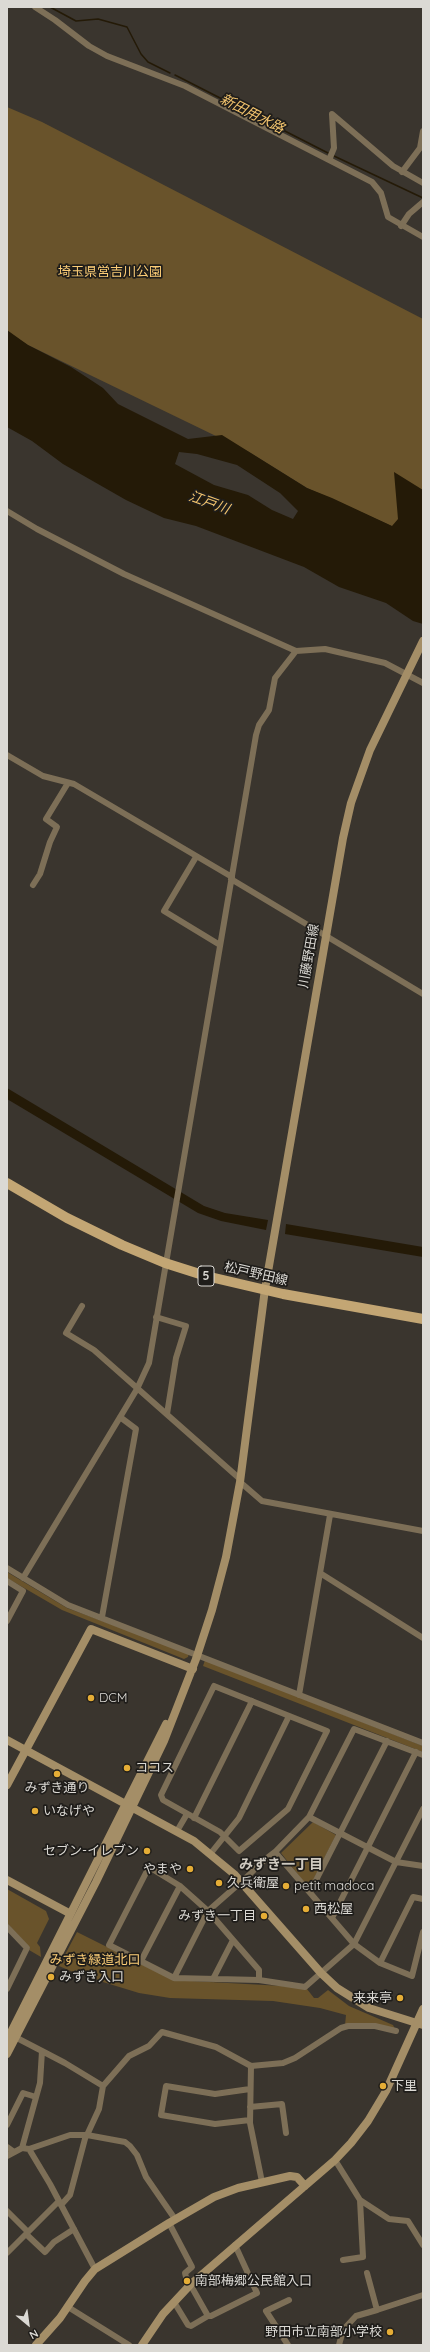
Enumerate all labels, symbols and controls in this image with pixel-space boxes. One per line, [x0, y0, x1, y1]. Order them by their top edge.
water label: 新田用水路 [217, 91, 287, 137]
park label: 埼玉県営吉川公園 [58, 264, 162, 280]
water label: 江戸川 [186, 488, 232, 518]
street label: 川藤野田線 [296, 923, 322, 989]
street label: 松戸野田線 [223, 1259, 289, 1289]
road number: 5 [198, 1266, 214, 1286]
place label: DCM [99, 1690, 128, 1706]
marker: DCM [86, 1693, 96, 1703]
place label: ココス [135, 1760, 174, 1776]
marker: ココス [122, 1763, 132, 1773]
marker: みずき通り [52, 1769, 62, 1779]
place label: みずき通り [25, 1780, 89, 1796]
place label: いなげや [43, 1803, 95, 1819]
marker: いなげや [30, 1806, 40, 1816]
place label: セブン-イレブン [43, 1843, 139, 1859]
marker: セブン-イレブン [142, 1846, 152, 1856]
district label: みずき一丁目 [239, 1857, 323, 1873]
place label: やまや [143, 1861, 182, 1877]
marker: やまや [185, 1864, 195, 1874]
place label: 久兵衛屋 [227, 1875, 279, 1891]
marker: 久兵衛屋 [214, 1878, 224, 1888]
place label: petit madoca [294, 1878, 374, 1894]
marker: petit madoca [281, 1881, 291, 1891]
place label: 西松屋 [314, 1901, 353, 1917]
marker: 西松屋 [301, 1904, 311, 1914]
place label: みずき一丁目 [178, 1908, 256, 1924]
marker: みずき一丁目 [259, 1911, 269, 1921]
park label: みずき緑道北口 [50, 1952, 140, 1968]
place label: みずき入口 [59, 1969, 124, 1985]
marker: みずき入口 [46, 1972, 56, 1982]
place label: 来来亭 [353, 1990, 392, 2006]
marker: 来来亭 [395, 1993, 405, 2003]
place label: 下里 [391, 2078, 417, 2094]
marker: 下里 [378, 2081, 388, 2091]
place label: 南部梅郷公民館入口 [195, 2273, 312, 2289]
marker: 南部梅郷公民館入口 [182, 2276, 192, 2286]
north arrow [8, 2304, 48, 2344]
place label: 野田市立南部小学校 [265, 2324, 382, 2340]
text: N [27, 2326, 41, 2343]
marker: 野田市立南部小学校 [385, 2327, 395, 2337]

